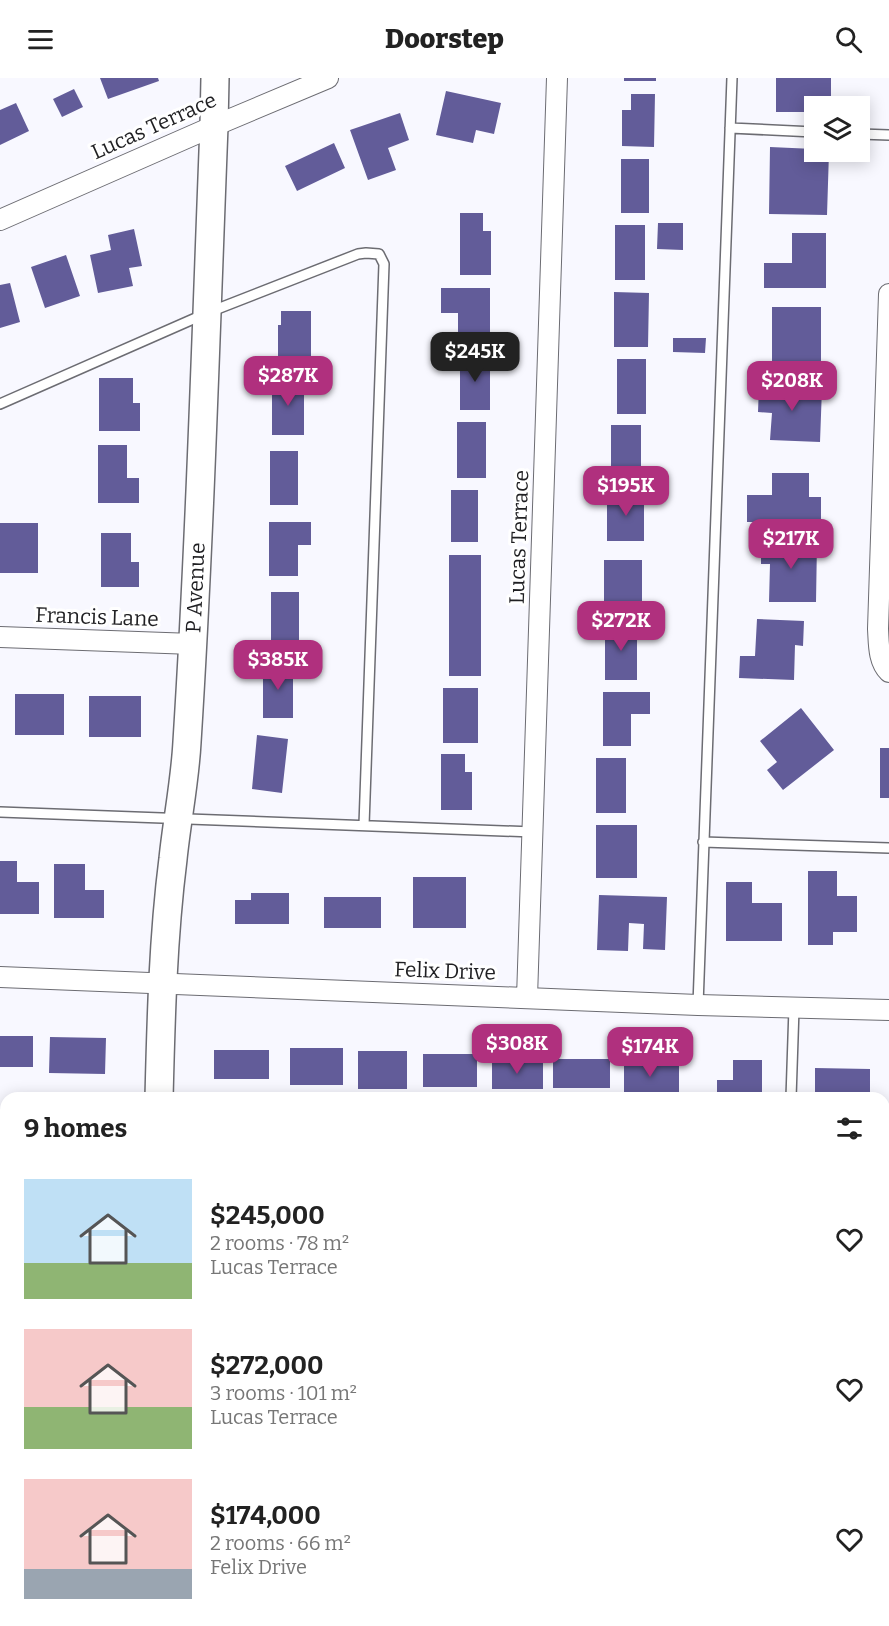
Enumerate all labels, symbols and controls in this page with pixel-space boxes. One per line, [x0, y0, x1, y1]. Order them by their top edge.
icon: menu [24, 23, 57, 56]
text: Doorstep [385, 23, 504, 55]
icon: search [832, 23, 865, 56]
street label: Lucas Terrace [87, 87, 221, 165]
map controls [804, 96, 870, 162]
button: layers [804, 96, 870, 162]
pin: $245K [433, 332, 517, 383]
text: $245K [445, 339, 505, 363]
pin: $287K [246, 356, 330, 407]
pin: $208K [750, 361, 834, 412]
text: $287K [258, 363, 318, 387]
text: $208K [761, 368, 823, 392]
pin: $195K [584, 466, 668, 517]
street label: Lucas Terrace [504, 470, 534, 604]
text: $195K [597, 473, 655, 497]
pin: $217K [749, 519, 833, 570]
text: $217K [763, 526, 819, 550]
street label: P Avenue [180, 542, 211, 634]
pin: $272K [579, 601, 663, 652]
street label: Francis Lane [35, 602, 159, 632]
text: $272K [591, 608, 651, 632]
pin: $385K [236, 640, 320, 691]
text: $385K [248, 647, 308, 671]
street label: Felix Drive [394, 956, 496, 986]
pin: $308K [475, 1024, 559, 1075]
pin: $174K [608, 1027, 692, 1078]
text: $308K [486, 1031, 548, 1055]
text: $174K [621, 1034, 679, 1058]
icon: filters [833, 1112, 866, 1145]
text: 9 homes [24, 1113, 127, 1144]
text: $245,000 [210, 1200, 325, 1231]
icon: home [72, 1203, 144, 1275]
icon: heart [833, 1223, 866, 1256]
text: 2 rooms · 78 m² [210, 1231, 349, 1255]
text: Lucas Terrace [210, 1255, 338, 1279]
text: $272,000 [210, 1350, 324, 1381]
icon: home [72, 1353, 144, 1425]
icon: heart [833, 1373, 866, 1406]
text: 3 rooms · 101 m² [210, 1381, 357, 1405]
text: Lucas Terrace [210, 1405, 338, 1429]
text: $174,000 [210, 1500, 321, 1531]
icon: home [72, 1503, 144, 1575]
icon: heart [833, 1523, 866, 1556]
text: 2 rooms · 66 m² [210, 1531, 351, 1555]
text: Felix Drive [210, 1555, 307, 1579]

